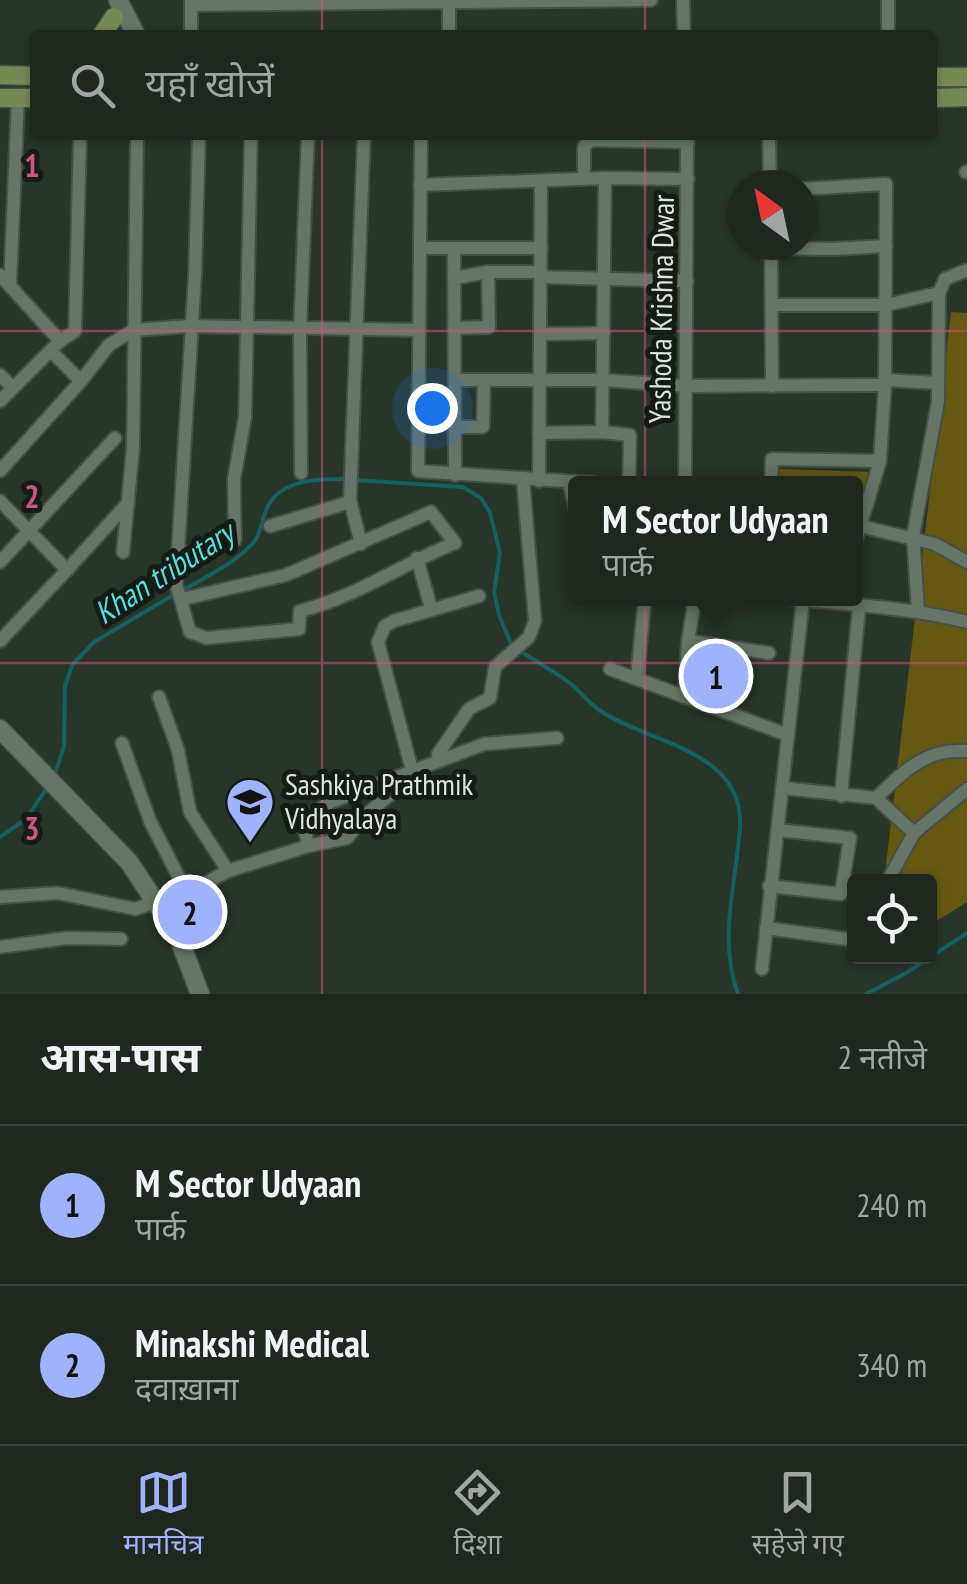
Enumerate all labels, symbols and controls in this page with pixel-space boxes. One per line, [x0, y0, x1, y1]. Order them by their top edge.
search box [30, 30, 937, 140]
icon: search [65, 58, 120, 113]
text: यहाँ खोजें [145, 58, 274, 107]
text: 1 [24, 144, 40, 186]
north arrow [727, 170, 817, 260]
street label: Yashoda Krishna Dwar [639, 193, 682, 424]
your location [407, 383, 458, 434]
text: 2 [24, 475, 40, 517]
popup [568, 476, 863, 606]
text: M Sector Udyaan [602, 494, 829, 543]
water label: Khan tributary [86, 509, 245, 633]
text: पार्क [602, 543, 653, 585]
pin: 1 [684, 638, 748, 714]
place label: Sashkiya Prathmik Vidhyalaya [284, 764, 473, 837]
school or university icon: Sashkiya Prathmik Vidhyalaya [224, 776, 276, 844]
text: 3 [24, 807, 40, 849]
pin: 2 [158, 874, 222, 950]
map controls [847, 874, 937, 964]
button: locate [847, 874, 937, 964]
text: आस-पास [40, 1029, 201, 1084]
text: 2 नतीजे [838, 1036, 927, 1078]
text: M Sector Udyaan [135, 1158, 361, 1207]
text: 1 [65, 1184, 80, 1226]
text: 240 m [856, 1184, 927, 1226]
text: पार्क [135, 1207, 186, 1249]
text: Minakshi Medical [135, 1318, 369, 1367]
text: 2 [65, 1344, 80, 1386]
text: 340 m [856, 1344, 927, 1386]
text: दवाख़ाना [135, 1367, 239, 1409]
tab: मानचित्र [123, 1465, 203, 1565]
tab: दिशा [450, 1465, 505, 1565]
tab: सहेजे गए [752, 1465, 844, 1565]

